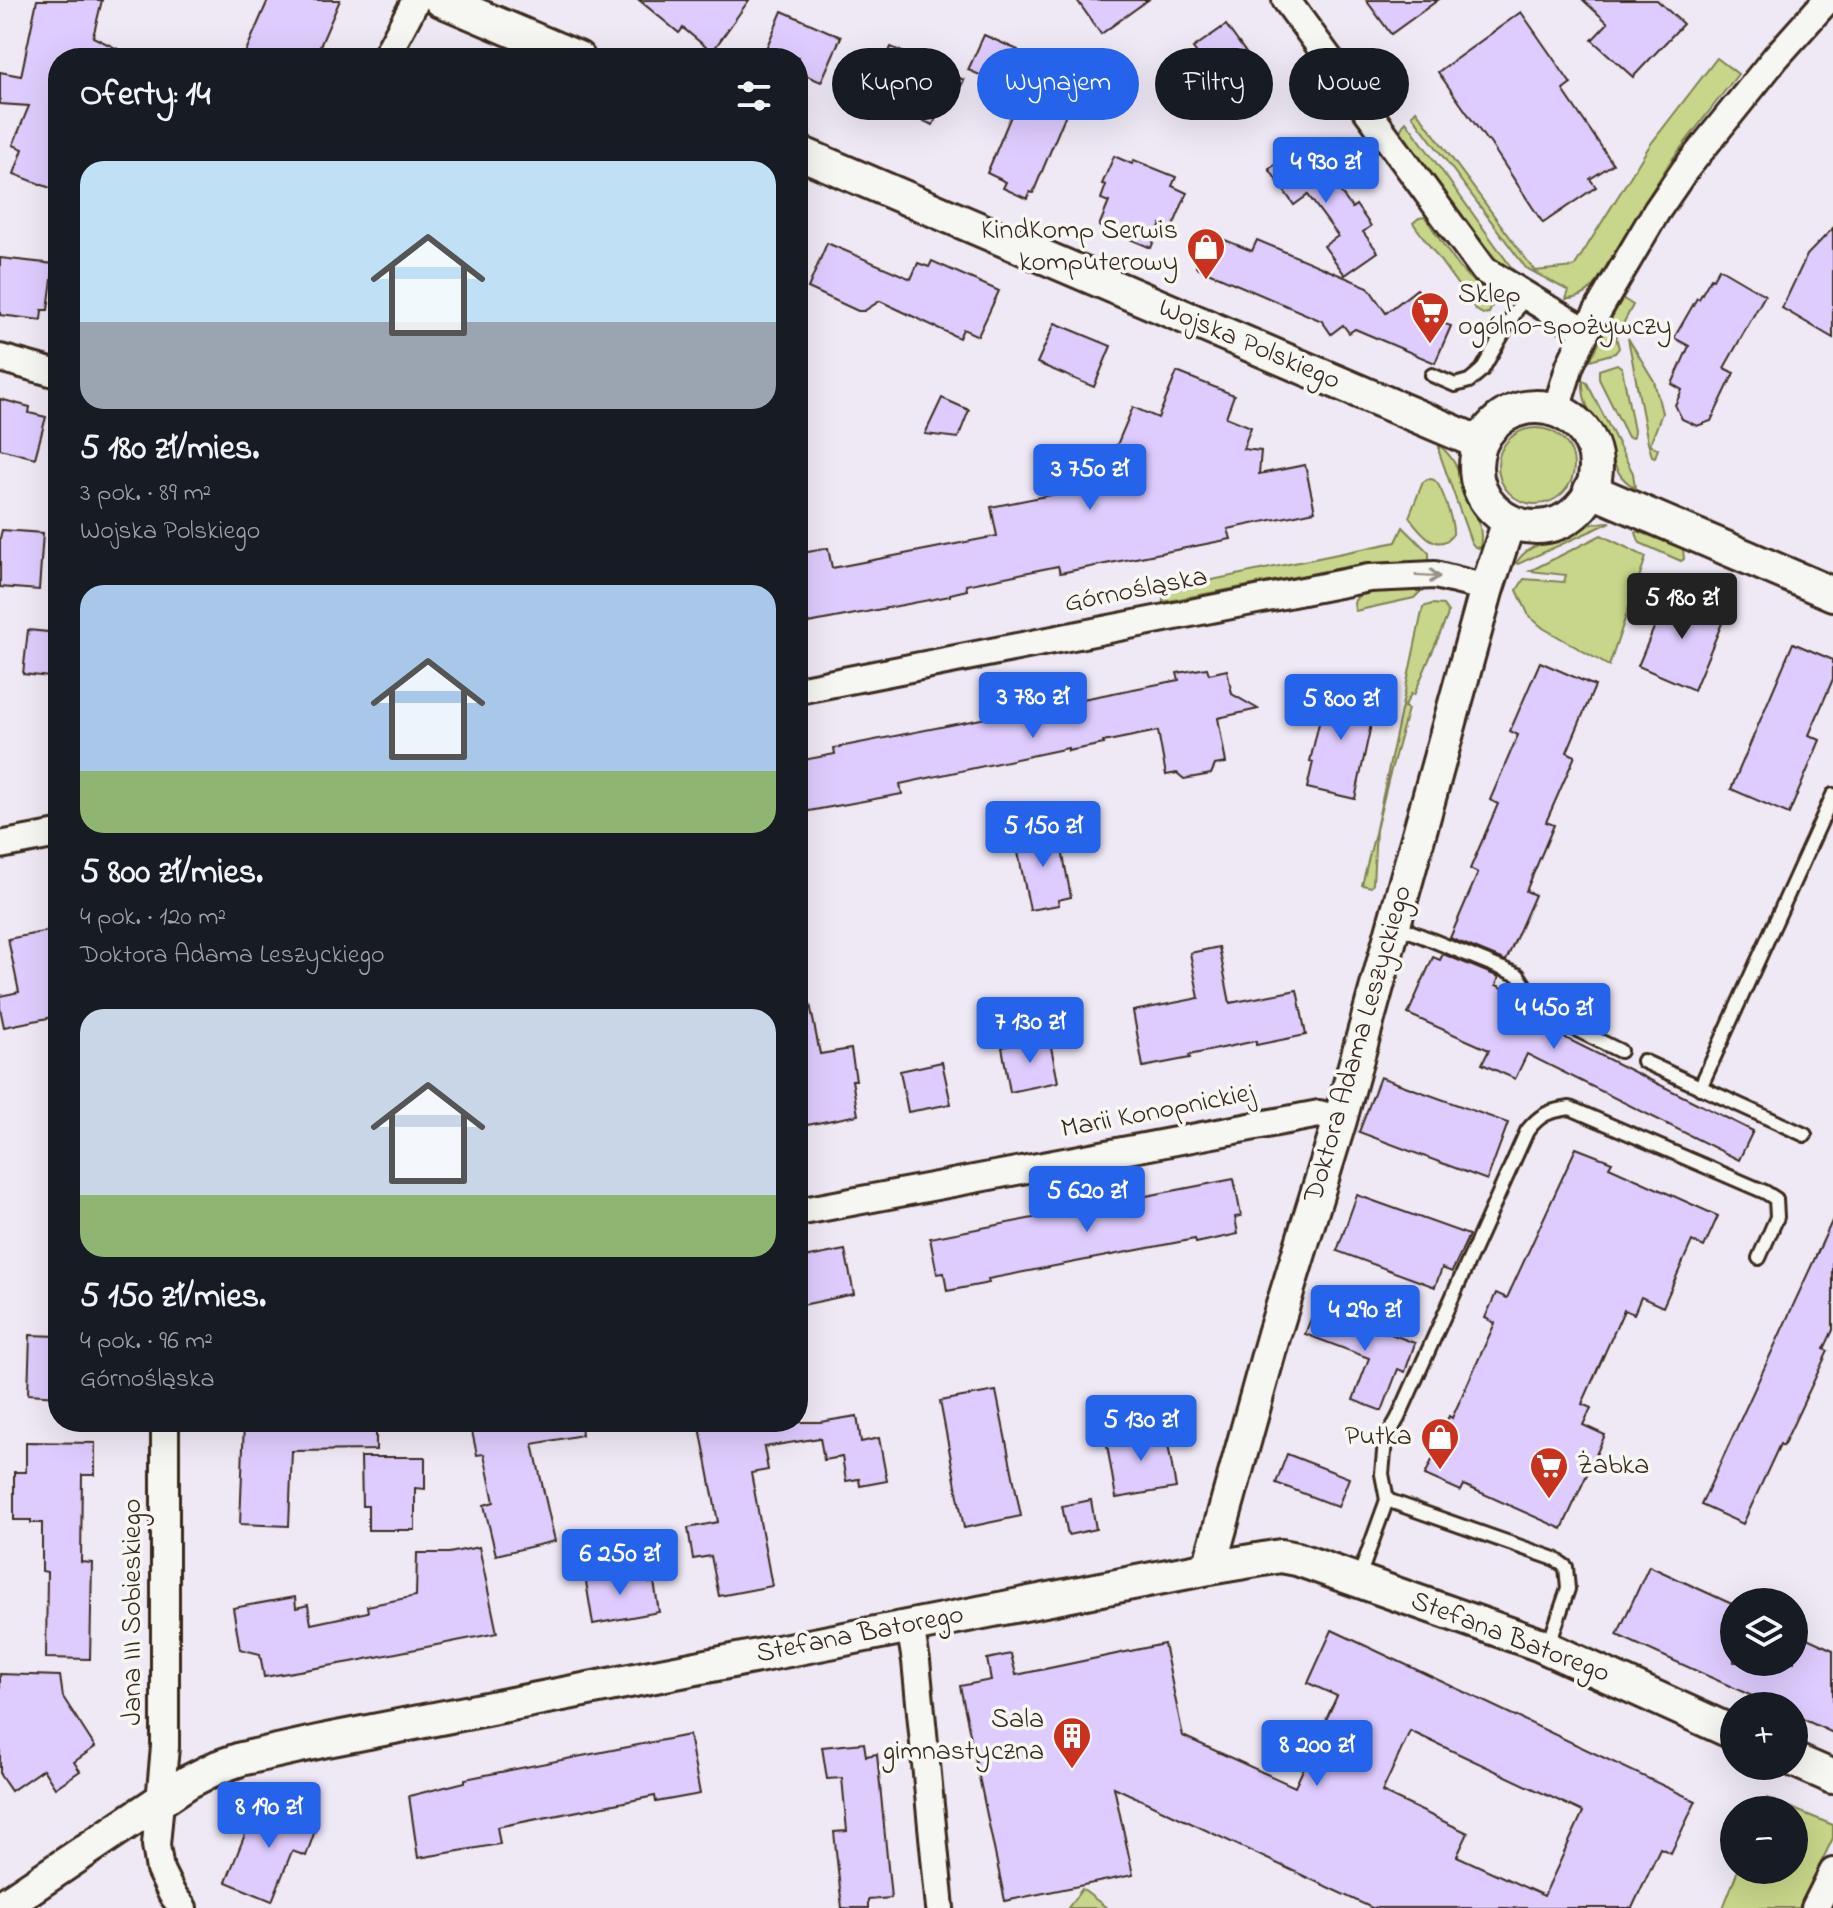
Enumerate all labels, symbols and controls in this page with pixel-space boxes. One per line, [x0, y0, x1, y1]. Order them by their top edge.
chip: Kupno [832, 48, 961, 120]
chip: Wynajem [977, 48, 1139, 120]
chip: Filtry [1155, 48, 1273, 120]
chip: Nowe [1289, 48, 1409, 120]
text: Oferty: 14 [80, 71, 210, 121]
icon: filters [732, 74, 776, 118]
pin: 4 930 zł [1243, 137, 1409, 205]
text: 4 930 zł [1291, 144, 1361, 182]
place label: KindKomp Serwis komputerowy [981, 211, 1178, 284]
icon: home [356, 213, 500, 357]
shop icon: KindKomp Serwis komputerowy [1185, 226, 1227, 281]
place label: Sklep ogólno-spożywczy [1458, 275, 1672, 348]
street label: Wojska Polskiego [1152, 288, 1346, 402]
supermarket icon: Sklep ogólno-spożywczy [1409, 290, 1451, 345]
text: 5 180 zł/mies. [80, 425, 259, 475]
pin: 3 750 zł [1007, 444, 1173, 512]
text: 3 750 zł [1051, 451, 1129, 489]
text: 3 pok. · 89 m² [80, 475, 211, 513]
text: Wojska Polskiego [80, 513, 260, 551]
street label: Górnośląska [1061, 557, 1211, 625]
one-way arrow [1414, 569, 1441, 584]
pin: 5 180 zł [1599, 573, 1765, 641]
text: 5 180 zł [1645, 580, 1719, 618]
icon: home [356, 637, 500, 781]
pin: 3 780 zł [950, 672, 1116, 740]
pin: 5 800 zł [1258, 674, 1424, 742]
text: 3 780 zł [997, 679, 1069, 717]
text: 5 800 zł [1303, 681, 1379, 719]
pin: 5 150 zł [960, 801, 1126, 869]
text: 5 150 zł [1003, 808, 1083, 846]
text: 5 800 zł/mies. [80, 849, 263, 899]
street label: Doktora Adama Leszyckiego [1294, 881, 1424, 1208]
text: 4 pok. · 120 m² [80, 899, 226, 937]
text: Doktora Adama Leszyckiego [80, 937, 385, 975]
pin: 4 450 zł [1471, 983, 1637, 1051]
text: 4 450 zł [1515, 990, 1593, 1028]
pin: 7 130 zł [947, 997, 1113, 1065]
text: 7 130 zł [995, 1004, 1065, 1042]
icon: home [356, 1061, 500, 1205]
street label: Marii Konopnickiej [1058, 1073, 1260, 1151]
pin: 5 620 zł [1004, 1166, 1170, 1234]
text: 5 620 zł [1047, 1173, 1127, 1211]
text: 5 150 zł/mies. [80, 1273, 266, 1323]
pin: 4 290 zł [1282, 1285, 1448, 1353]
text: 4 290 zł [1329, 1292, 1401, 1330]
text: 4 pok. · 96 m² [80, 1323, 213, 1361]
text: Górnośląska [80, 1361, 215, 1399]
pin: 5 130 zł [1058, 1395, 1224, 1463]
text: 5 130 zł [1104, 1402, 1178, 1440]
shop icon: Putka [1419, 1416, 1461, 1471]
place label: Putka [1345, 1417, 1412, 1458]
supermarket icon: Żabka [1528, 1445, 1570, 1500]
place label: Żabka [1577, 1446, 1649, 1487]
street label: Jana III Sobieskiego [113, 1499, 154, 1725]
pin: 6 250 zł [537, 1529, 703, 1597]
text: 6 250 zł [580, 1536, 660, 1574]
street label: Stefana Batorego [1404, 1581, 1616, 1695]
map controls [1720, 1588, 1808, 1884]
button: layers [1720, 1588, 1808, 1676]
street label: Stefana Batorego [753, 1595, 967, 1675]
button: + [1720, 1692, 1808, 1780]
place label: Sala gimnastyczna [882, 1700, 1044, 1773]
building icon: Sala gimnastyczna [1051, 1715, 1093, 1770]
pin: 8 200 zł [1234, 1720, 1400, 1788]
text: 8 200 zł [1280, 1727, 1354, 1765]
pin: 8 190 zł [186, 1782, 352, 1850]
text: 8 190 zł [236, 1789, 302, 1827]
button: − [1720, 1796, 1808, 1884]

